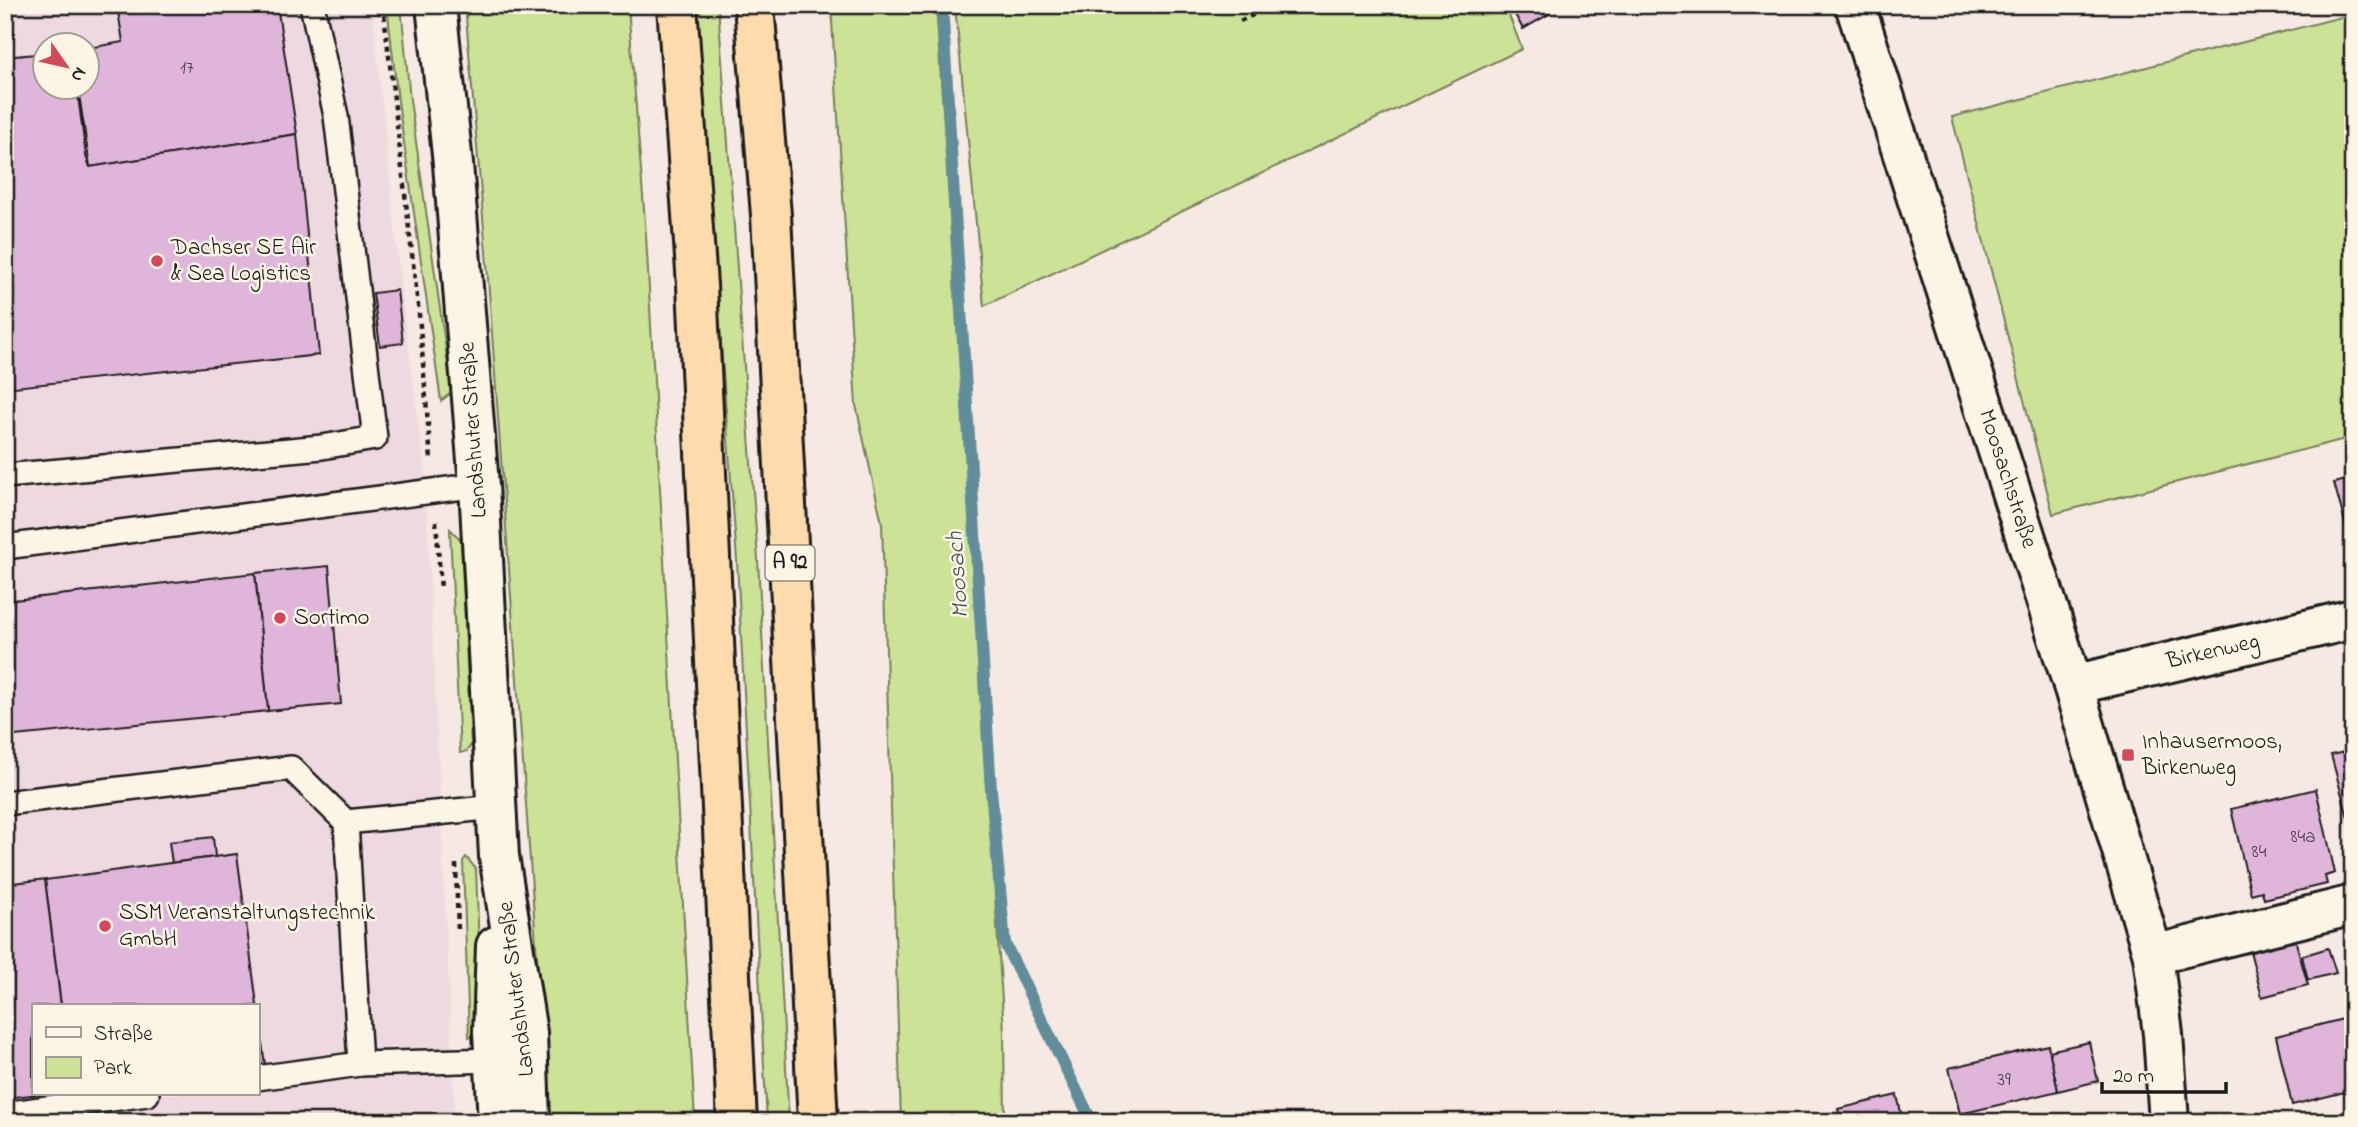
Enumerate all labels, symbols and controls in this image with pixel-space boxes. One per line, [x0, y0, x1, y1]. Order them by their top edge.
north arrow [32, 32, 102, 102]
house number: 17 [180, 55, 194, 82]
text: N [63, 61, 93, 87]
place label: Dachser SE Air & Sea Logistics [170, 232, 317, 292]
marker: Dachser SE Air & Sea Logistics [149, 253, 165, 269]
street label: Landshuter Straße [451, 340, 497, 519]
street label: Moosachstraße [1969, 405, 2045, 553]
water label: Moosach [938, 530, 979, 619]
road number: A 92 [766, 546, 814, 580]
place label: Sortimo [294, 602, 370, 635]
marker: Sortimo [272, 610, 288, 626]
street label: Birkenweg [2162, 625, 2263, 680]
place label: Inhausermoos, Birkenweg [2141, 726, 2282, 786]
marker: Inhausermoos, Birkenweg [2120, 747, 2136, 763]
house number: 84a [2290, 824, 2316, 851]
house number: 84 [2252, 839, 2267, 866]
place label: SSM Veranstaltungstechnik GmbH [119, 897, 376, 956]
street label: Landshuter Straße [490, 899, 544, 1078]
marker: SSM Veranstaltungstechnik GmbH [97, 918, 113, 934]
legend [32, 1004, 259, 1096]
text: Straße [94, 1020, 153, 1050]
scale bar [2102, 1050, 2227, 1094]
text: Park [94, 1054, 133, 1084]
text: 20 m [2113, 1062, 2154, 1092]
house number: 39 [1997, 1067, 2011, 1094]

